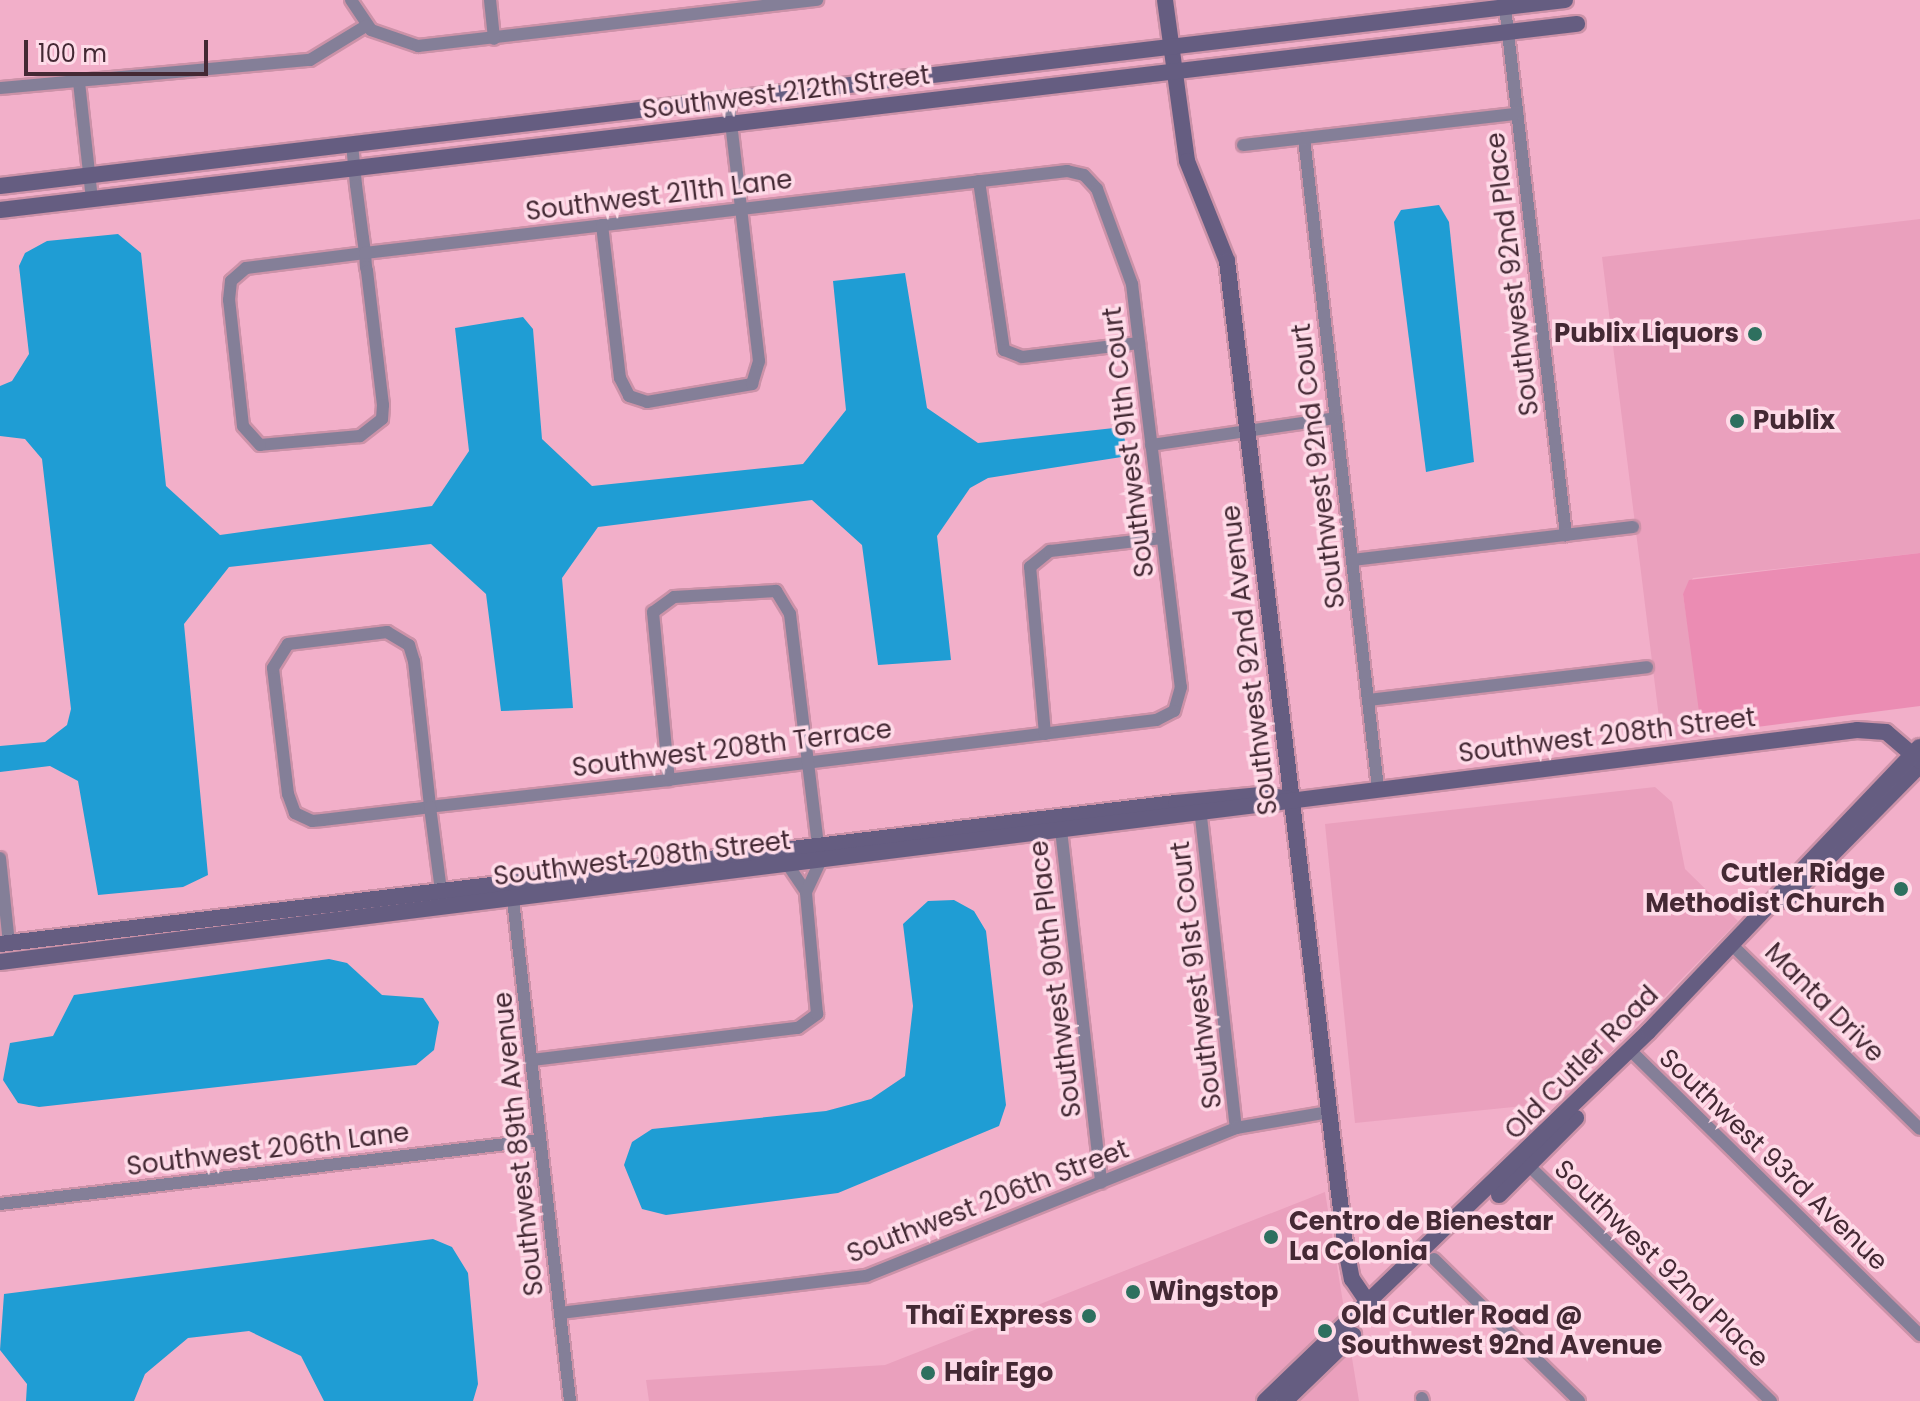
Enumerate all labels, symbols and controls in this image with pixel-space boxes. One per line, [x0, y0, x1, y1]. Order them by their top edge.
scale bar [28, 24, 212, 74]
text: 100 m [38, 37, 107, 70]
street label: Southwest 212th Street [640, 60, 932, 126]
street label: Southwest 92nd Place [1480, 130, 1546, 418]
street label: Southwest 211th Lane [524, 164, 794, 228]
street label: Southwest 91th Court [1097, 305, 1161, 579]
place label: Publix Liquors [1554, 318, 1739, 350]
street label: Southwest 92nd Court [1286, 322, 1352, 610]
marker: Publix Liquors [1746, 325, 1764, 343]
place label: Publix [1753, 405, 1835, 437]
marker: Publix [1728, 412, 1746, 430]
street label: Southwest 92nd Avenue [1215, 503, 1285, 817]
street label: Southwest 208th Street [1457, 702, 1757, 770]
street label: Southwest 208th Terrace [570, 714, 894, 784]
street label: Southwest 208th Street [492, 825, 792, 893]
street label: Southwest 90th Place [1024, 839, 1088, 1119]
street label: Southwest 91st Court [1165, 839, 1229, 1111]
place label: Cutler Ridge Methodist Church [1645, 858, 1885, 920]
marker: Cutler Ridge Methodist Church [1892, 880, 1910, 898]
street label: Manta Drive [1758, 937, 1890, 1069]
street label: Old Cutler Road [1499, 980, 1665, 1146]
street label: Southwest 89th Avenue [488, 990, 550, 1298]
street label: Southwest 93rd Avenue [1652, 1043, 1894, 1277]
street label: Southwest 206th Lane [125, 1117, 411, 1183]
street label: Southwest 206th Street [843, 1134, 1133, 1270]
street label: Southwest 92nd Place [1547, 1154, 1775, 1374]
place label: Centro de Bienestar La Colonia [1289, 1206, 1553, 1268]
marker: Centro de Bienestar La Colonia [1260, 1226, 1282, 1248]
place label: Wingstop [1149, 1276, 1278, 1308]
marker: Wingstop [1124, 1283, 1142, 1301]
place label: Thaï Express [905, 1300, 1073, 1332]
place label: Old Cutler Road @ Southwest 92nd Avenue [1341, 1300, 1662, 1362]
marker: Thaï Express [1080, 1307, 1098, 1325]
marker: Old Cutler Road @ Southwest 92nd Avenue [1316, 1322, 1334, 1340]
place label: Hair Ego [944, 1357, 1053, 1389]
marker: Hair Ego [919, 1364, 937, 1382]

